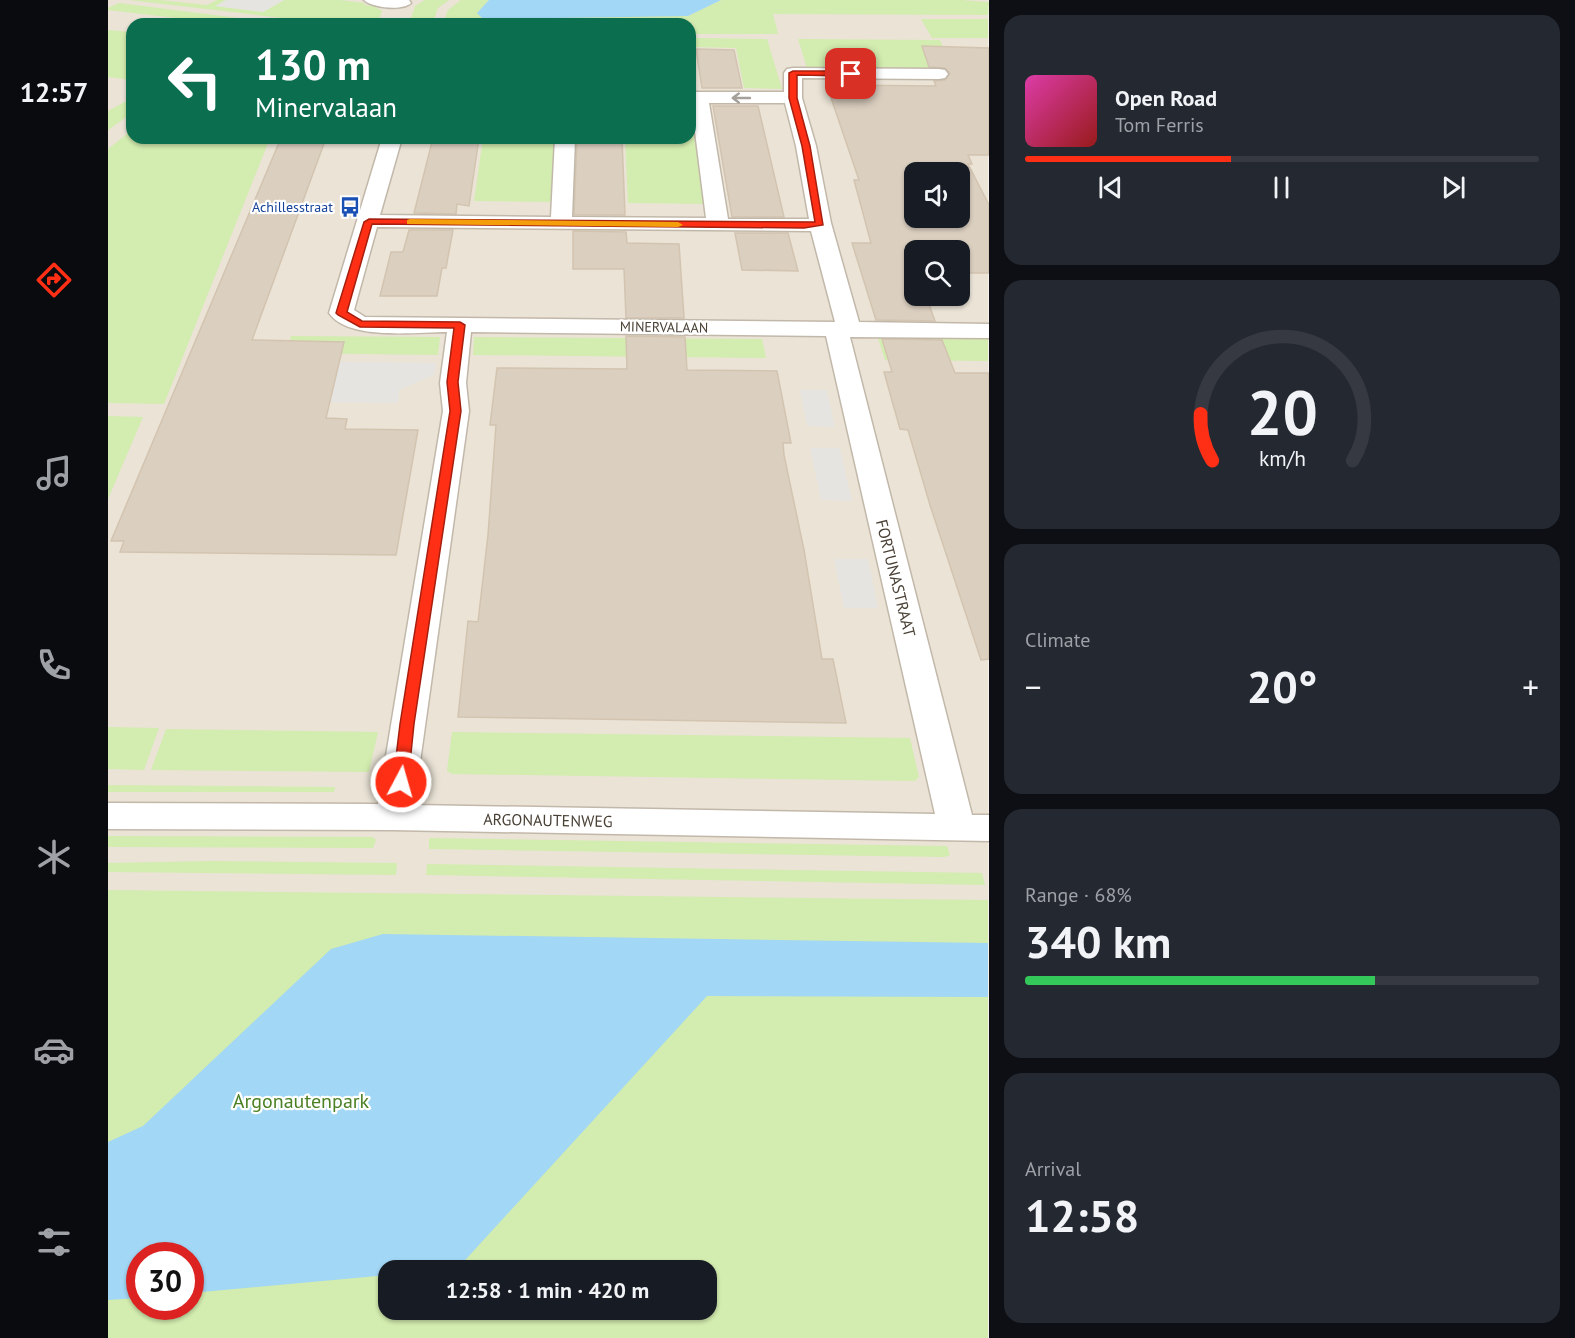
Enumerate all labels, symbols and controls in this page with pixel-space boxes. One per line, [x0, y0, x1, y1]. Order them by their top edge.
text: 130 m [255, 37, 371, 92]
icon: left [156, 42, 234, 120]
pin [825, 48, 876, 99]
icon: arrive [834, 57, 867, 90]
text: 12:57 [20, 75, 88, 109]
text: Open Road [1115, 84, 1217, 112]
text: Minervalaan [255, 90, 397, 124]
one-way arrow [732, 92, 752, 104]
text: Tom Ferris [1115, 112, 1204, 138]
map controls [904, 162, 970, 306]
button: sound [904, 162, 970, 228]
icon: previous [1094, 171, 1127, 204]
icon: pause [1265, 171, 1298, 204]
icon: next [1437, 171, 1470, 204]
bus stop icon: Achillesstraat [338, 195, 362, 219]
place label: Achillesstraat [252, 198, 333, 216]
button: search [904, 240, 970, 306]
icon: directions [33, 259, 75, 301]
street label: MINERVALAAN [620, 317, 708, 337]
text: 20 [1247, 372, 1317, 453]
text: km/h [1258, 445, 1305, 473]
icon: music [33, 452, 75, 494]
street label: FORTUNASTRAAT [872, 517, 920, 639]
text: Climate [1025, 627, 1091, 653]
icon: phone [33, 644, 75, 686]
text: 20° [1247, 657, 1317, 715]
text: − [1025, 665, 1042, 708]
text: + [1522, 665, 1539, 708]
position arrow [369, 750, 433, 814]
street label: ARGONAUTENWEG [483, 809, 613, 831]
icon: climate [33, 836, 75, 878]
text: Range · 68% [1025, 882, 1132, 908]
text: 340 km [1025, 912, 1171, 970]
icon: car [33, 1029, 75, 1071]
park label: Argonautenpark [233, 1088, 370, 1114]
text: Arrival [1025, 1156, 1081, 1182]
text: 12:58 [1025, 1186, 1139, 1244]
icon: filters [33, 1221, 75, 1263]
speed limit sign: 30 [126, 1242, 204, 1320]
text: 12:58 · 1 min · 420 m [446, 1276, 649, 1304]

